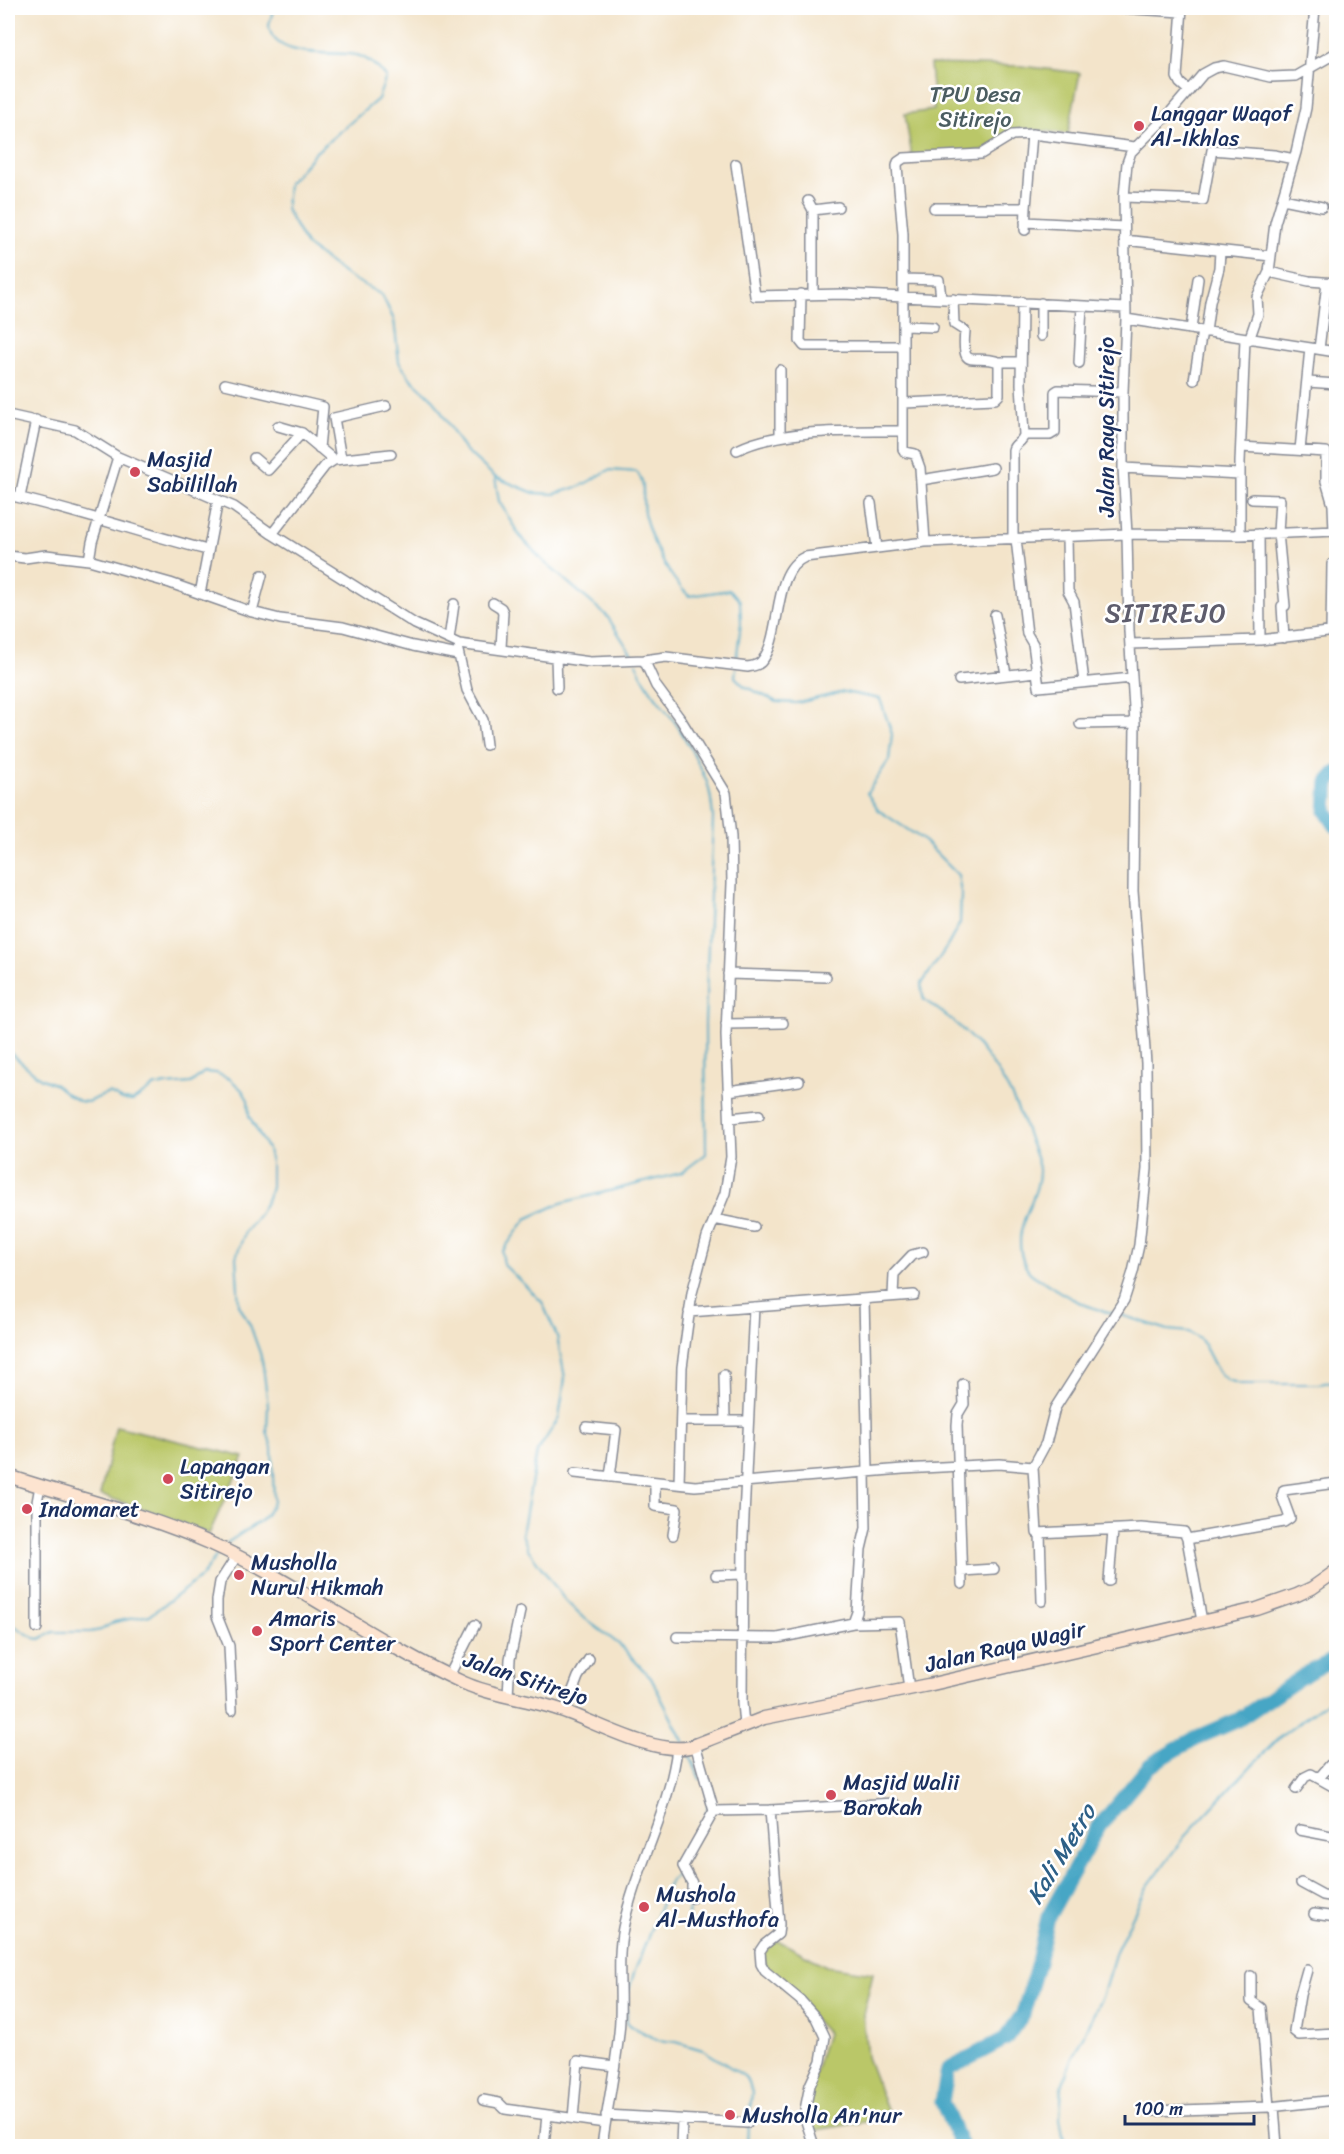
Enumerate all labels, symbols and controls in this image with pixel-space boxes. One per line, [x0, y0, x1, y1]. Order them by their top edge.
park label: TPU Desa Sitirejo [929, 75, 1021, 139]
place label: Langgar Waqof Al-Ikhlas [1150, 94, 1294, 158]
marker: Langgar Waqof Al-Ikhlas [1132, 119, 1146, 133]
street label: Jalan Raya Sitirejo [1087, 337, 1126, 518]
place label: Masjid Sabilillah [147, 440, 237, 504]
marker: Masjid Sabilillah [128, 465, 142, 479]
district label: SITIREJO [1105, 590, 1227, 636]
place label: Lapangan Sitirejo [180, 1447, 270, 1511]
marker: Lapangan Sitirejo [161, 1472, 175, 1486]
place label: Indomaret [38, 1490, 140, 1529]
marker: Indomaret [20, 1502, 34, 1516]
place label: Musholla Nurul Hikmah [251, 1543, 384, 1607]
marker: Musholla Nurul Hikmah [232, 1568, 246, 1582]
place label: Amaris Sport Center [268, 1599, 396, 1663]
street label: Jalan Raya Wagir [920, 1609, 1091, 1684]
marker: Amaris Sport Center [250, 1624, 264, 1638]
street label: Jalan Sitirejo [457, 1640, 594, 1717]
place label: Masjid Walii Barokah [843, 1763, 960, 1827]
marker: Masjid Walii Barokah [824, 1788, 838, 1802]
water label: Kali Metro [1014, 1794, 1109, 1912]
place label: Mushola Al-Musthofa [655, 1875, 779, 1939]
marker: Mushola Al-Musthofa [637, 1900, 651, 1914]
scale bar [1125, 2088, 1254, 2126]
text: 100 m [1134, 2093, 1183, 2125]
place label: Musholla An'nur [742, 2096, 903, 2135]
marker: Musholla An'nur [723, 2108, 737, 2122]

